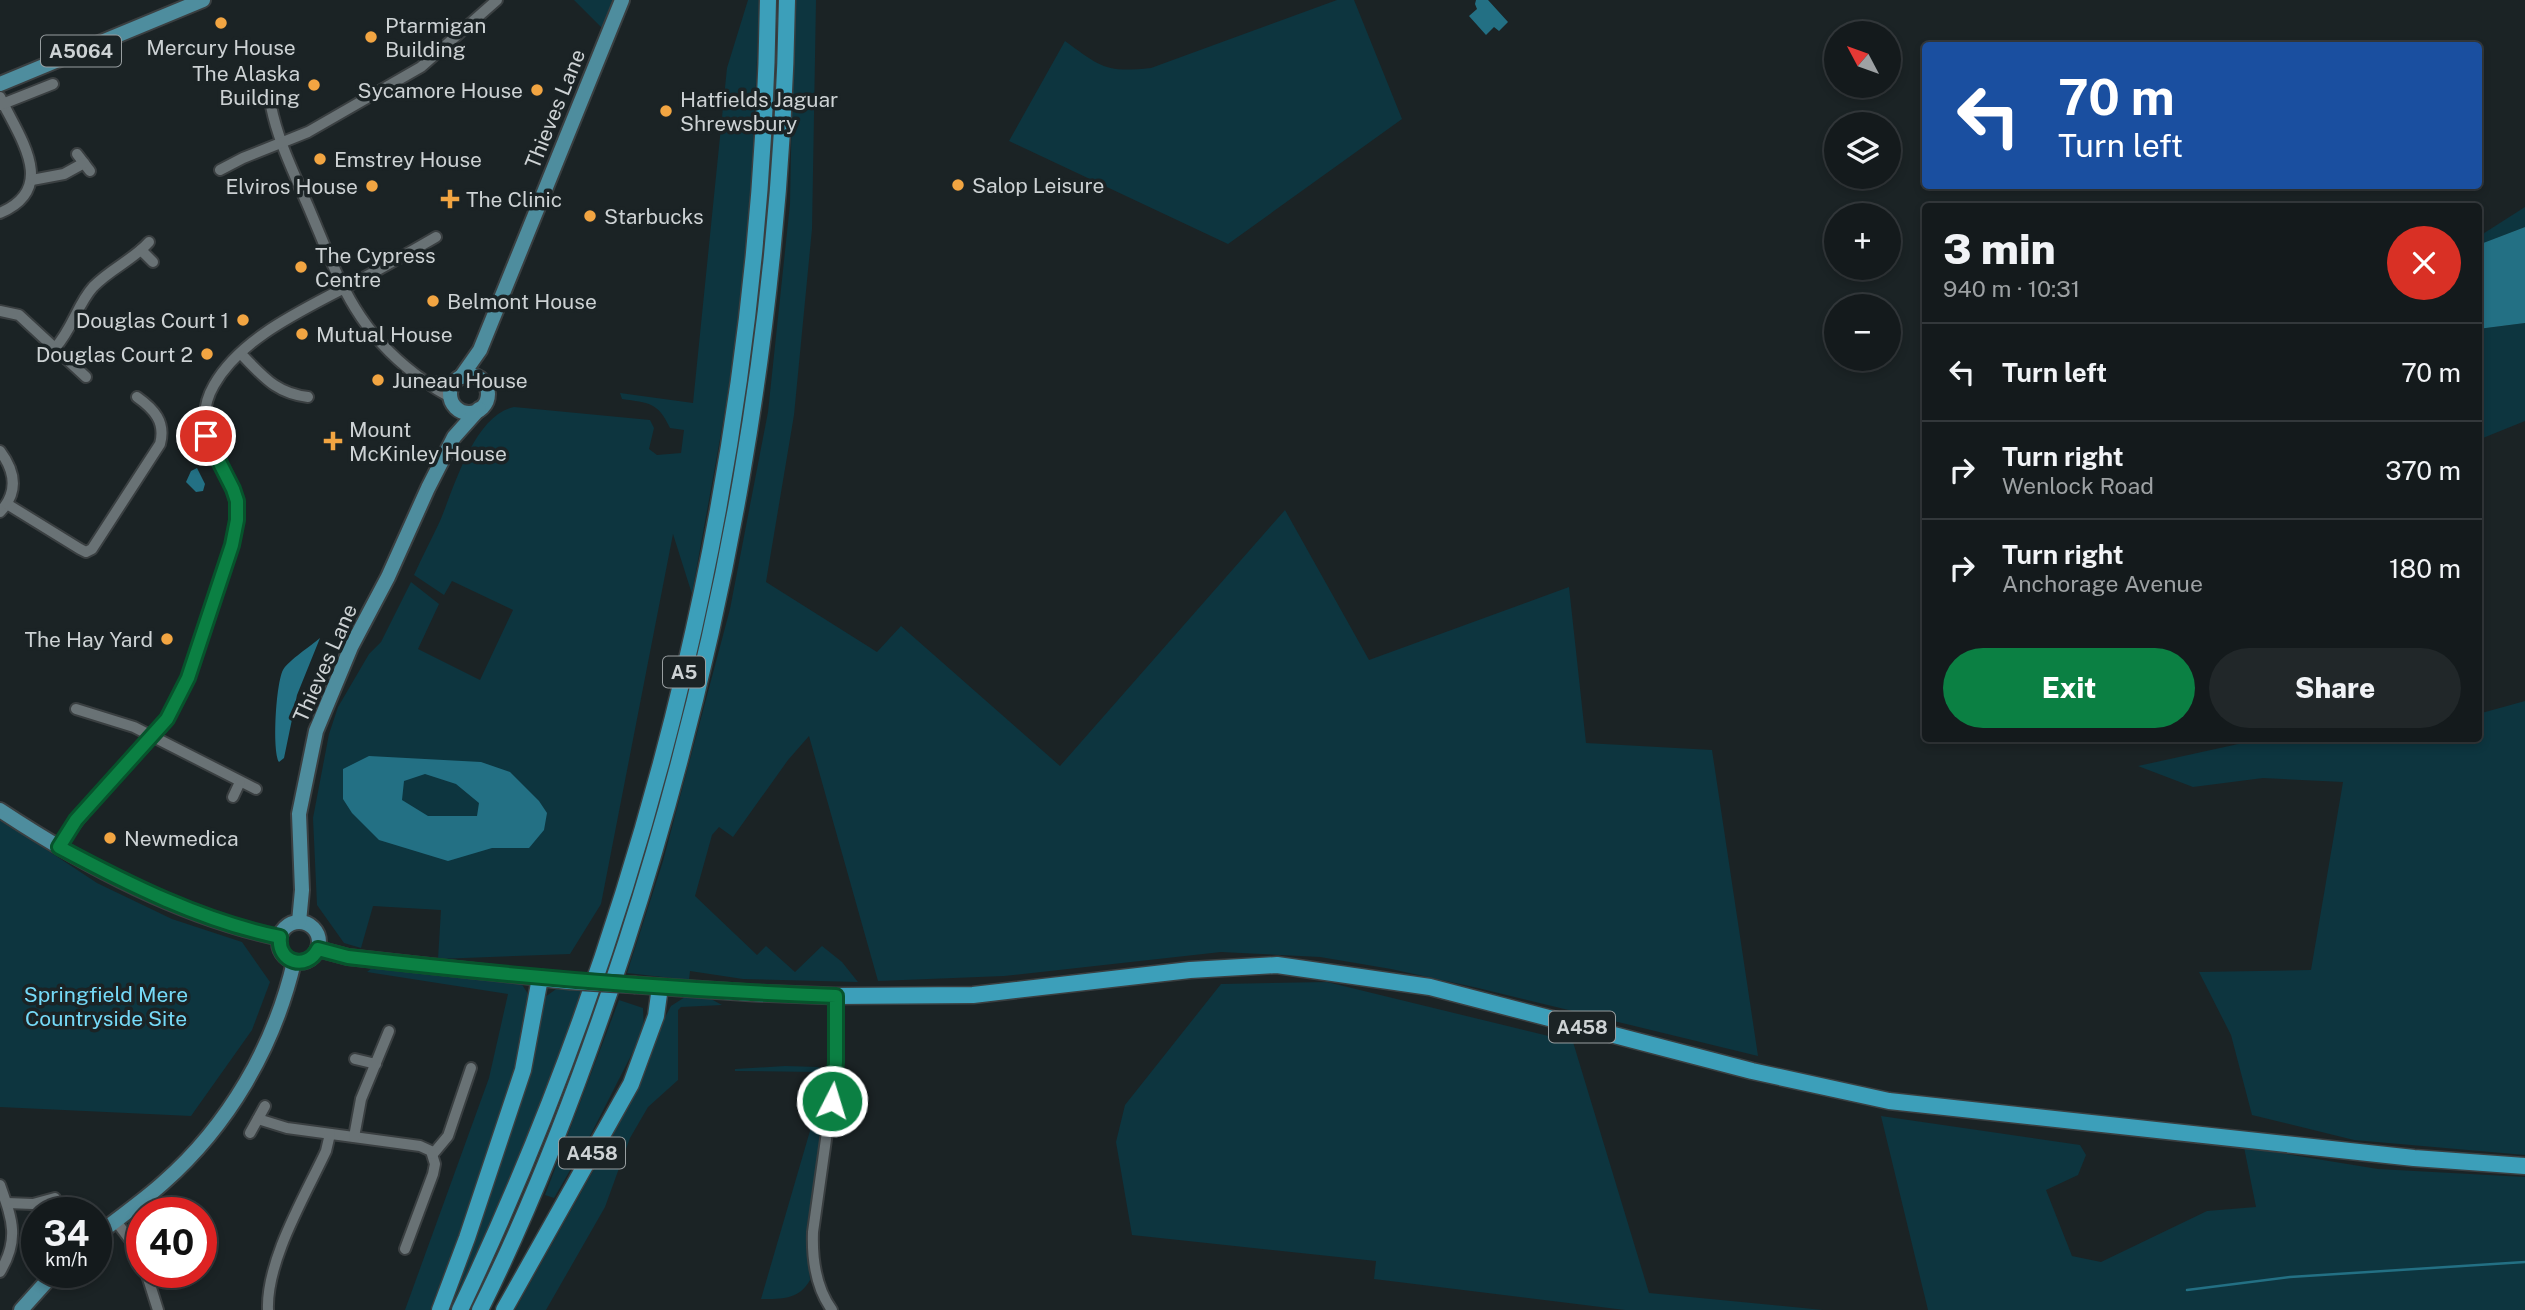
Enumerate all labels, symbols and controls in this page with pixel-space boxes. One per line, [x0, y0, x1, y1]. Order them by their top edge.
place label: Ptarmigan Building [385, 13, 486, 62]
marker: Mercury House [213, 15, 229, 31]
north arrow [1824, 21, 1900, 98]
map controls [1824, 21, 1901, 371]
marker: Ptarmigan Building [363, 29, 379, 45]
place label: Mercury House [146, 35, 296, 60]
road number: A5064 [41, 36, 121, 66]
street label: Thieves Lane [520, 46, 590, 172]
place label: The Alaska Building [192, 61, 300, 110]
text: 70 m [2058, 68, 2175, 126]
icon: left [1943, 70, 2034, 161]
marker: The Alaska Building [306, 77, 322, 93]
place label: Sycamore House [357, 78, 523, 103]
marker: Sycamore House [529, 82, 545, 98]
place label: Hatfields Jaguar Shrewsbury [680, 87, 838, 136]
marker: Hatfields Jaguar Shrewsbury [658, 103, 674, 119]
button: layers [1824, 112, 1901, 189]
text: Turn left [2058, 127, 2183, 164]
place label: Emstrey House [334, 147, 482, 172]
marker: Emstrey House [312, 151, 328, 167]
place label: Salop Leisure [972, 173, 1105, 198]
place label: Elviros House [225, 174, 358, 199]
marker: Salop Leisure [950, 177, 966, 193]
marker: Elviros House [364, 178, 380, 194]
place label: The Clinic [466, 187, 562, 212]
marker: The Clinic [440, 189, 460, 209]
button: + [1824, 203, 1901, 280]
place label: Starbucks [604, 204, 704, 229]
marker: Starbucks [582, 208, 598, 224]
text: 3 min [1943, 224, 2056, 273]
button: close [2387, 226, 2461, 300]
place label: The Cypress Centre [315, 243, 436, 292]
marker: The Cypress Centre [293, 259, 309, 275]
text: 940 m · 10:31 [1943, 275, 2080, 302]
place label: Belmont House [447, 289, 597, 314]
marker: Belmont House [425, 293, 441, 309]
button: − [1824, 294, 1901, 371]
place label: Douglas Court 1 [76, 308, 229, 333]
marker: Douglas Court 1 [235, 312, 251, 328]
place label: Mutual House [316, 322, 453, 347]
marker: Mutual House [294, 326, 310, 342]
place label: Douglas Court 2 [36, 342, 193, 367]
marker: Douglas Court 2 [199, 346, 215, 362]
icon: left [1943, 353, 1981, 391]
text: Turn left [2002, 357, 2107, 388]
text: 70 m [2401, 357, 2461, 388]
place label: Juneau House [392, 368, 528, 393]
marker: Juneau House [370, 372, 386, 388]
pin [176, 406, 236, 466]
icon: arrive [187, 417, 225, 455]
place label: Mount McKinley House [349, 417, 507, 466]
marker: Mount McKinley House [323, 431, 343, 451]
text: Turn right [2002, 441, 2124, 472]
icon: right [1943, 451, 1981, 489]
text: 370 m [2385, 455, 2461, 486]
text: Wenlock Road [2002, 472, 2154, 499]
text: Turn right [2002, 539, 2124, 570]
icon: right [1943, 549, 1981, 587]
text: 180 m [2389, 553, 2461, 584]
text: Anchorage Avenue [2002, 570, 2203, 597]
street label: Thieves Lane [288, 600, 362, 726]
place label: The Hay Yard [24, 627, 153, 652]
marker: The Hay Yard [159, 631, 175, 647]
button: Exit [1943, 648, 2195, 728]
button: Share [2209, 648, 2461, 728]
road number: A5 [663, 656, 705, 688]
place label: Newmedica [124, 826, 239, 851]
marker: Newmedica [102, 830, 118, 846]
park label: Springfield Mere Countryside Site [24, 982, 188, 1031]
road number: A458 [1549, 1012, 1615, 1042]
position arrow [795, 1064, 869, 1138]
road number: A458 [559, 1138, 625, 1168]
speed limit sign: 40 [126, 1197, 217, 1288]
text: 34 [43, 1213, 90, 1254]
text: km/h [45, 1249, 88, 1270]

